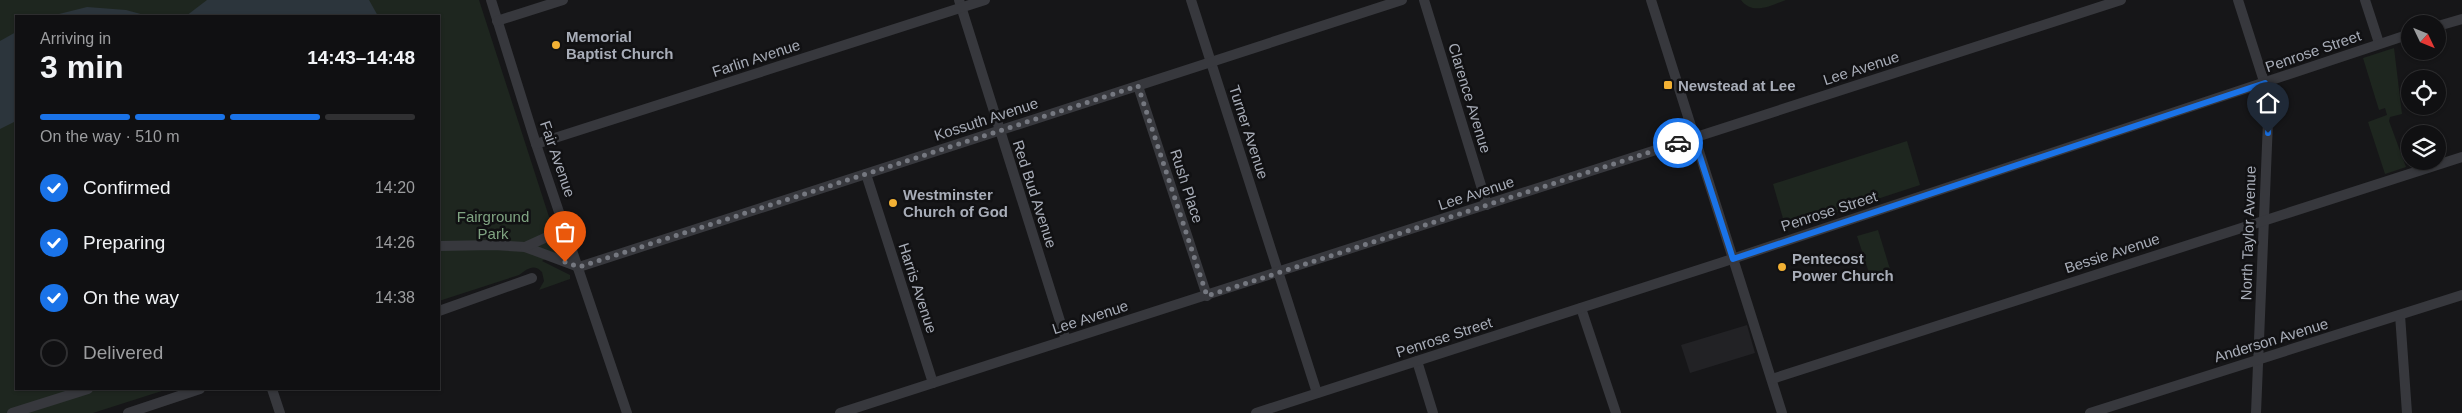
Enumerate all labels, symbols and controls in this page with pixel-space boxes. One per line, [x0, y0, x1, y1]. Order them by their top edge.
north arrow [2401, 15, 2446, 60]
map controls [2401, 15, 2446, 170]
street label: Penrose Street [2263, 26, 2364, 75]
place label: Memorial Baptist Church [566, 28, 674, 62]
text: Arriving in [40, 30, 111, 47]
street label: Farlin Avenue [710, 36, 802, 80]
marker: Memorial Baptist Church [550, 39, 562, 51]
street label: Clarence Avenue [1445, 41, 1495, 155]
text: 14:43–14:48 [307, 47, 415, 68]
street label: Lee Avenue [1821, 48, 1901, 88]
text: 3 min [40, 49, 124, 85]
button: locate [2401, 70, 2446, 115]
place label: Newstead at Lee [1678, 77, 1796, 94]
marker: Newstead at Lee [1662, 79, 1674, 91]
pin [2247, 82, 2289, 133]
street label: Turner Avenue [1226, 83, 1272, 181]
icon: home [2254, 89, 2282, 117]
street label: Kossuth Avenue [932, 94, 1040, 144]
courier [1653, 118, 1703, 168]
street label: Fair Avenue [537, 119, 579, 199]
button: layers [2401, 125, 2446, 170]
text: On the way · 510 m [40, 128, 180, 145]
icon: car [1664, 129, 1692, 157]
street label: Red Bud Avenue [1010, 138, 1060, 250]
street label: Rush Place [1167, 147, 1207, 225]
street label: North Taylor Avenue [2237, 165, 2259, 301]
street label: Lee Avenue [1436, 173, 1516, 213]
icon: check [40, 174, 68, 202]
text: Confirmed [83, 177, 171, 198]
text: 14:20 [375, 179, 415, 196]
place label: Westminster Church of God [903, 186, 1008, 220]
street label: Penrose Street [1779, 187, 1880, 235]
marker: Westminster Church of God [887, 197, 899, 209]
park label: Fairground Park [457, 208, 529, 242]
pin [544, 211, 586, 262]
icon: bag [551, 218, 579, 246]
icon: check [40, 229, 68, 257]
street label: Bessie Avenue [2062, 230, 2162, 276]
text: Preparing [83, 232, 165, 253]
text: 14:26 [375, 234, 415, 251]
street label: Harris Avenue [895, 241, 941, 335]
place label: Pentecost Power Church [1792, 250, 1894, 284]
marker: Pentecost Power Church [1776, 261, 1788, 273]
icon: check [40, 284, 68, 312]
text: On the way [83, 287, 179, 308]
text: 14:38 [375, 289, 415, 306]
street label: Lee Avenue [1050, 297, 1130, 337]
street label: Penrose Street [1394, 313, 1495, 361]
street label: Anderson Avenue [2212, 315, 2330, 365]
text: Delivered [83, 342, 163, 363]

